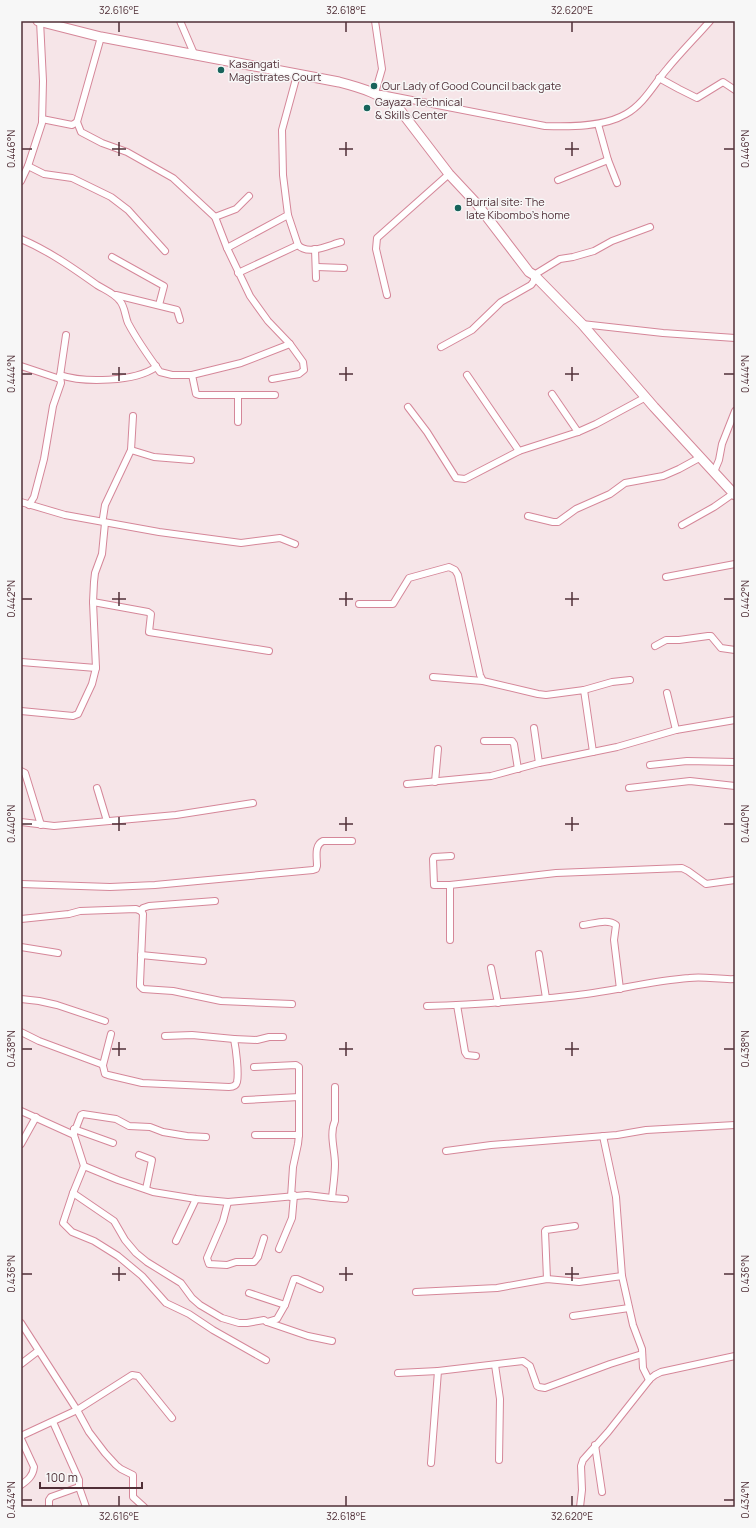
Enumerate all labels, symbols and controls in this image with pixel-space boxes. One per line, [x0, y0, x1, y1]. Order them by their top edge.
text: 32.616°E [99, 3, 139, 17]
text: 32.618°E [326, 3, 366, 17]
text: 32.620°E [551, 3, 593, 17]
place label: Kasangati Magistrates Court [229, 56, 321, 84]
marker: Kasangati Magistrates Court [216, 65, 226, 75]
place label: Our Lady of Good Council back gate [382, 78, 562, 93]
marker: Our Lady of Good Council back gate [369, 81, 379, 91]
place label: Gayaza Technical & Skills Center [375, 94, 463, 122]
marker: Gayaza Technical & Skills Center [362, 103, 372, 113]
text: 0.446°N [4, 130, 18, 168]
text: 0.446°N [738, 130, 752, 168]
place label: Burrial site: The late Kibombo's home [466, 194, 571, 222]
marker: Burrial site: The late Kibombo's home [453, 203, 463, 213]
text: 0.444°N [4, 355, 18, 393]
text: 0.444°N [738, 355, 752, 393]
text: 0.442°N [4, 580, 18, 618]
text: 0.442°N [738, 580, 752, 618]
text: 0.440°N [4, 805, 18, 843]
text: 0.440°N [738, 805, 752, 843]
text: 0.438°N [4, 1030, 18, 1068]
text: 0.438°N [738, 1030, 752, 1068]
text: 0.436°N [4, 1255, 18, 1293]
text: 0.436°N [738, 1255, 752, 1293]
scale bar [40, 1464, 142, 1490]
text: 100 m [46, 1469, 78, 1486]
text: 0.434°N [4, 1481, 18, 1519]
text: 0.434°N [738, 1481, 752, 1519]
text: 32.616°E [99, 1509, 139, 1523]
text: 32.618°E [326, 1509, 366, 1523]
text: 32.620°E [551, 1509, 593, 1523]

